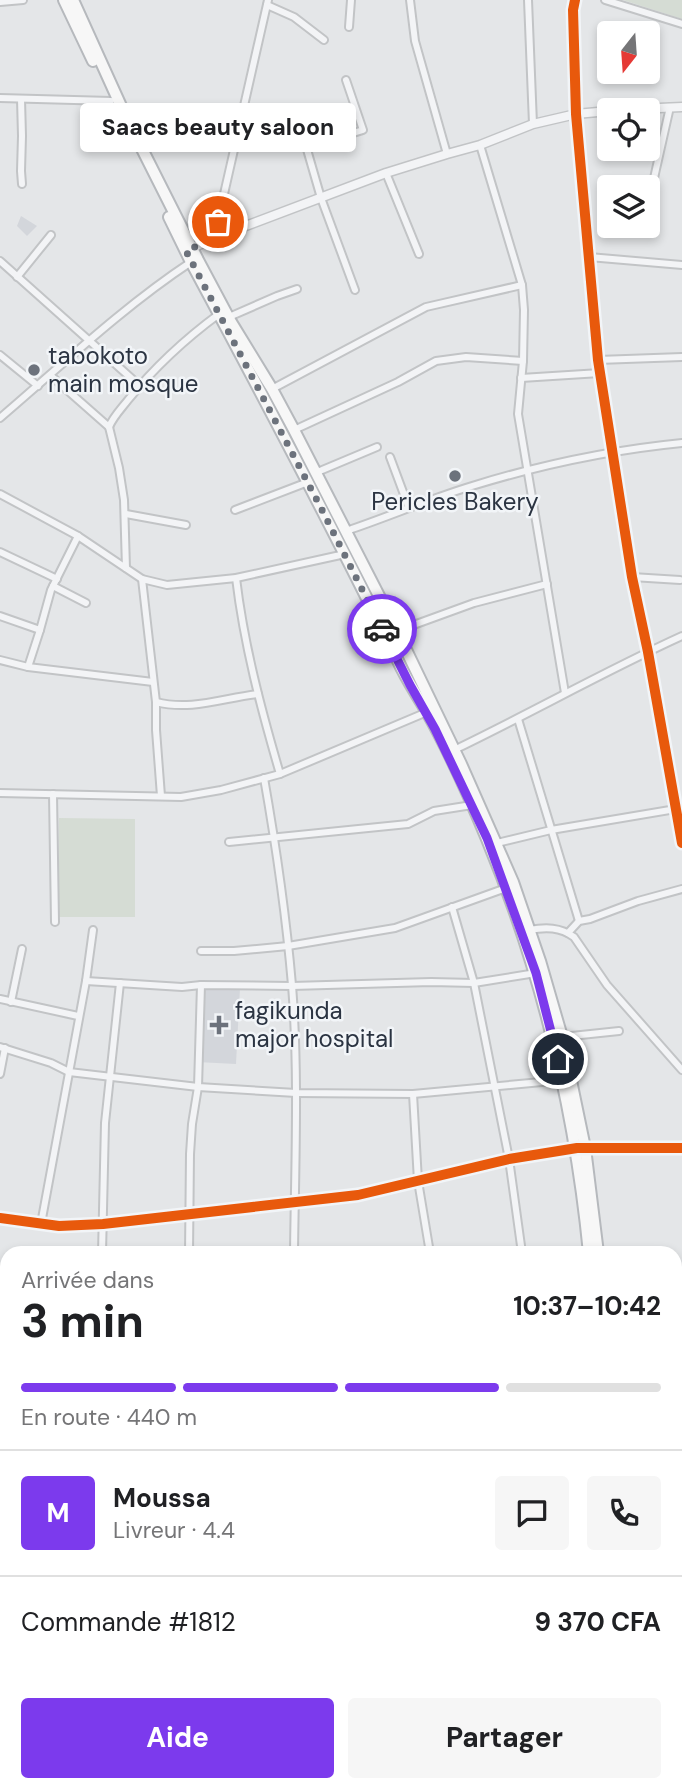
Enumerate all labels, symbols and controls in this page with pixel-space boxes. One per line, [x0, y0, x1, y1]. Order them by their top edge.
north arrow [597, 21, 660, 84]
map controls [597, 21, 660, 238]
button: locate [597, 98, 660, 161]
callout: Saacs beauty saloon [80, 103, 356, 152]
text: Saacs beauty saloon [102, 112, 334, 142]
button: layers [597, 175, 660, 238]
pin [188, 192, 248, 252]
icon: bag [199, 203, 237, 241]
place label: tabokoto main mosque [48, 340, 198, 399]
marker: tabokoto main mosque [26, 362, 42, 378]
marker: Pericles Bakery [447, 468, 463, 484]
place label: Pericles Bakery [371, 486, 539, 517]
courier [347, 594, 417, 664]
icon: car [363, 610, 401, 648]
place label: fagikunda major hospital [235, 995, 393, 1054]
marker: fagikunda major hospital [209, 1015, 229, 1035]
pin [528, 1029, 588, 1089]
icon: home [539, 1040, 577, 1078]
text: Arrivée dans [21, 1265, 154, 1295]
text: 10:37–10:42 [513, 1289, 661, 1323]
text: 3 min [21, 1291, 144, 1351]
text: En route · 440 m [21, 1402, 197, 1432]
button: chat [495, 1476, 569, 1550]
button: phone [587, 1476, 661, 1550]
text: Moussa [113, 1481, 211, 1515]
text: M [46, 1496, 70, 1530]
text: Livreur · 4.4 [113, 1515, 235, 1545]
text: Commande #1812 [21, 1605, 236, 1639]
text: 9 370 CFA [535, 1605, 661, 1639]
button: Aide [21, 1698, 334, 1778]
button: Partager [348, 1698, 661, 1778]

